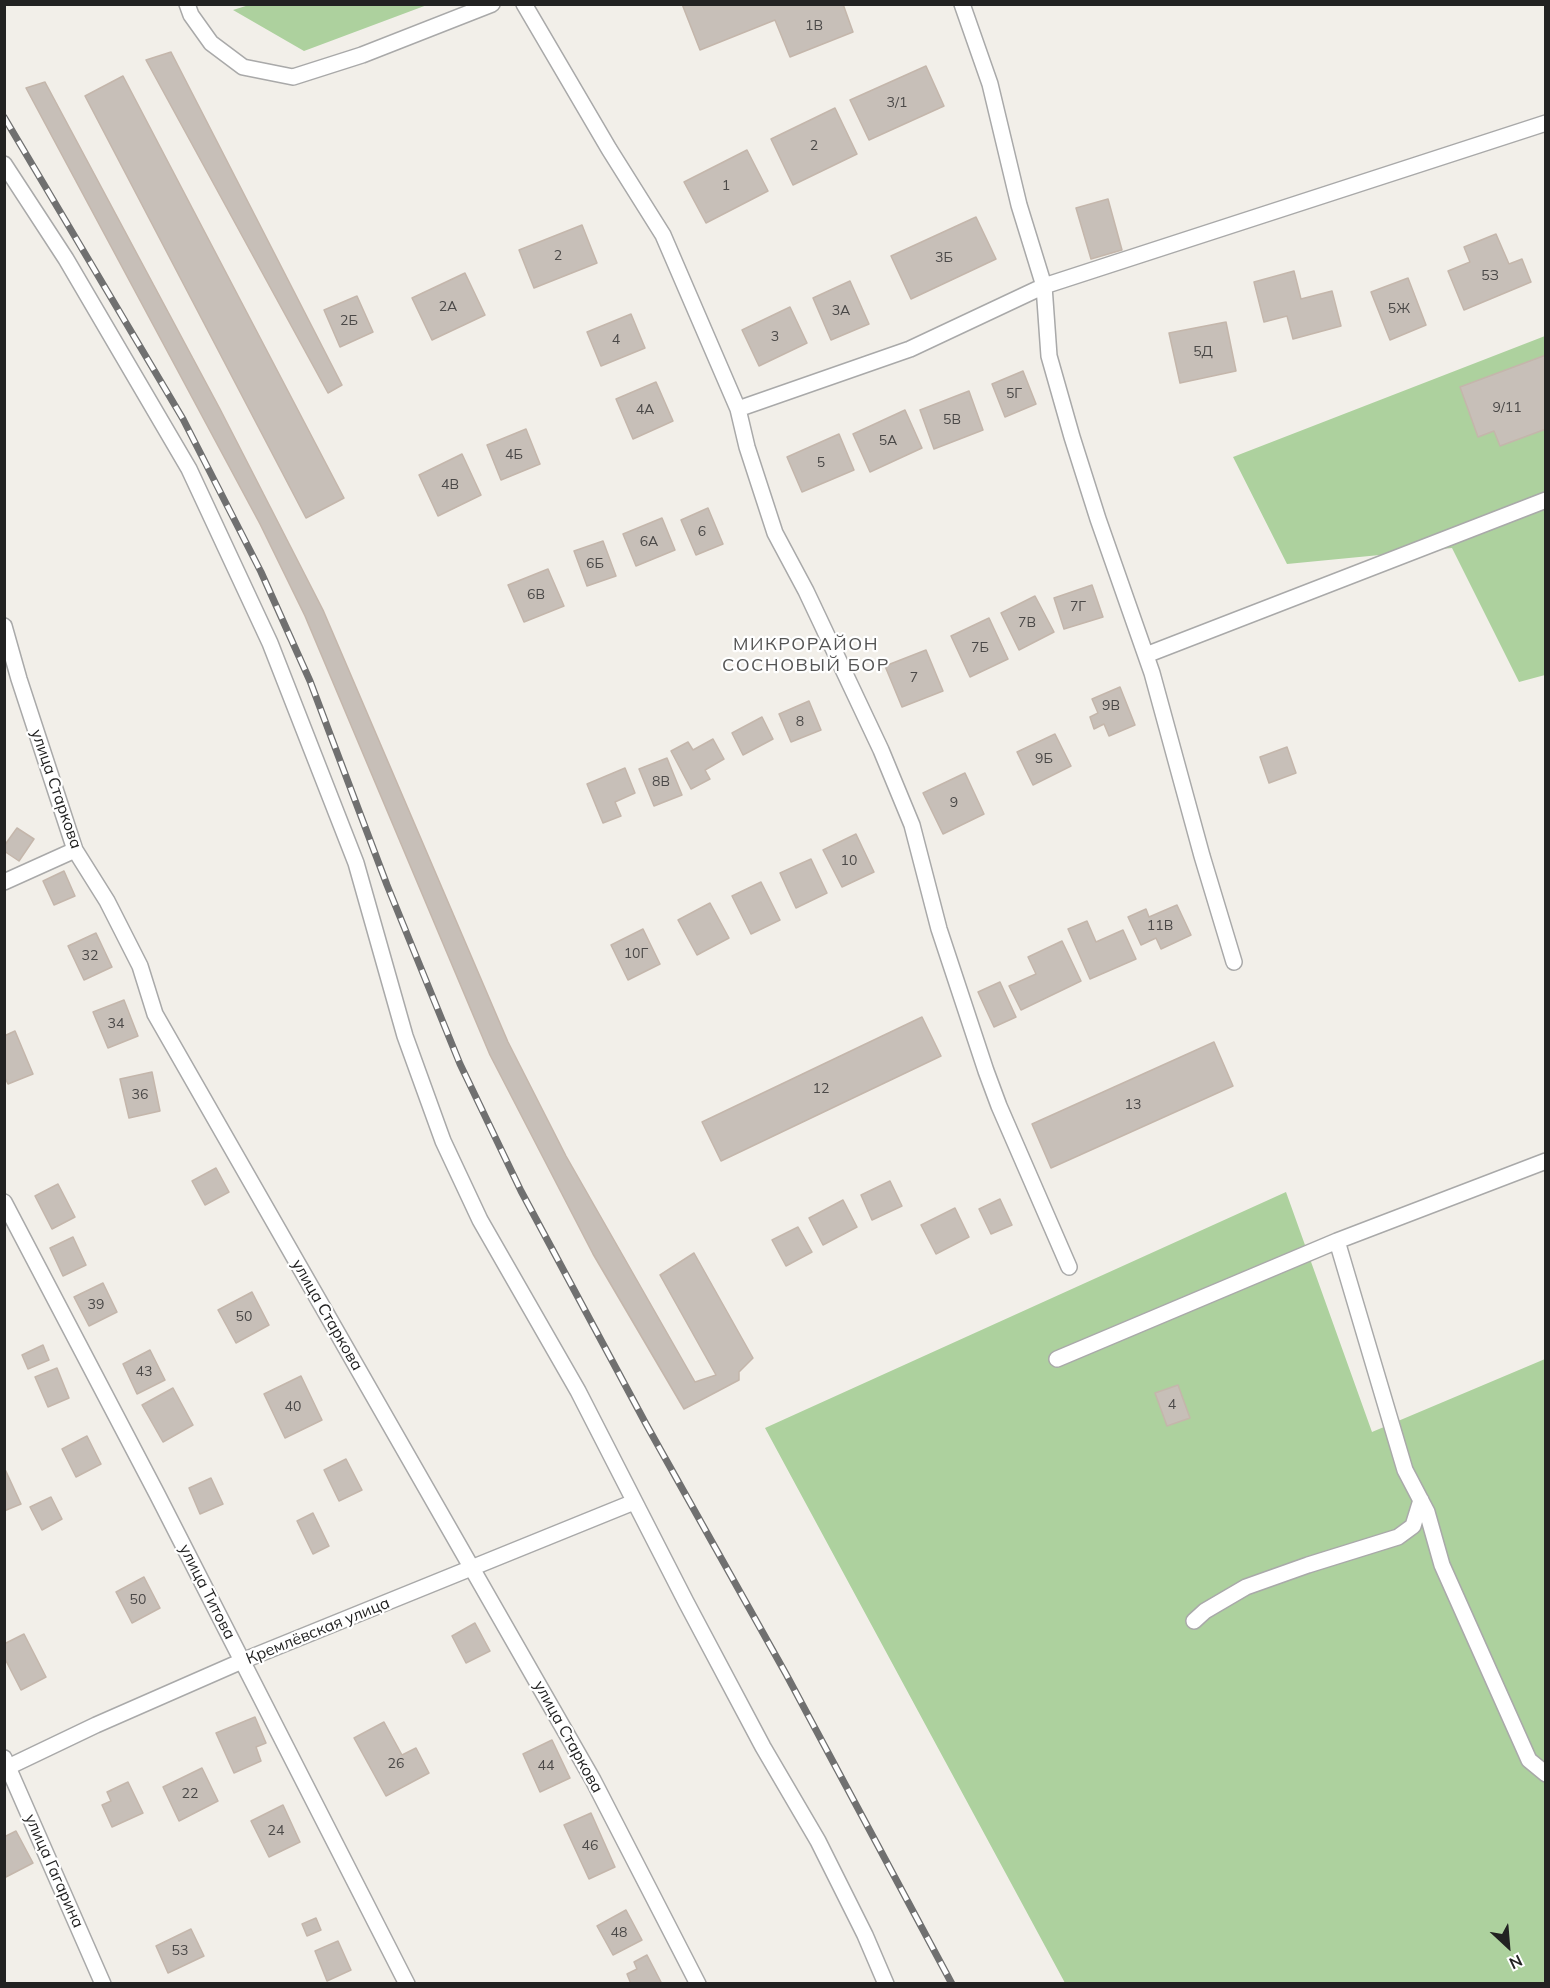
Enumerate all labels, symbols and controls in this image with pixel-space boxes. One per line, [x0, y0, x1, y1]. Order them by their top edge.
house number: 1В [805, 18, 823, 34]
house number: 3/1 [887, 95, 907, 111]
house number: 2 [810, 138, 818, 154]
house number: 1 [722, 178, 730, 194]
house number: 2 [554, 248, 562, 264]
house number: 3Б [935, 250, 953, 266]
house number: 5З [1481, 268, 1499, 284]
house number: 2А [439, 299, 457, 315]
house number: 5Ж [1388, 301, 1410, 317]
house number: 3А [832, 303, 850, 319]
house number: 2Б [340, 313, 358, 329]
house number: 3 [771, 329, 779, 345]
house number: 4 [612, 332, 620, 348]
house number: 5Д [1193, 344, 1213, 360]
house number: 5Г [1006, 386, 1022, 402]
house number: 9/11 [1492, 400, 1522, 416]
house number: 4А [636, 402, 654, 418]
house number: 5В [943, 412, 961, 428]
house number: 5А [879, 433, 897, 449]
house number: 4Б [505, 447, 523, 463]
house number: 5 [817, 455, 825, 471]
house number: 4В [441, 477, 459, 493]
house number: 6 [698, 524, 706, 540]
house number: 6А [640, 534, 658, 550]
house number: 6Б [586, 556, 604, 572]
house number: 6В [527, 587, 545, 603]
house number: 7Г [1070, 599, 1086, 615]
house number: 7В [1018, 615, 1036, 631]
district label: МИКРОРАЙОН СОСНОВЫЙ БОР [722, 634, 890, 676]
house number: 7Б [971, 640, 989, 656]
house number: 7 [910, 670, 918, 686]
house number: 9В [1102, 698, 1120, 714]
house number: 8 [796, 714, 804, 730]
street label: улица Старкова [27, 727, 85, 851]
house number: 9Б [1035, 751, 1053, 767]
house number: 8В [652, 774, 670, 790]
house number: 9 [950, 795, 958, 811]
house number: 10 [841, 853, 857, 869]
house number: 11В [1147, 918, 1173, 934]
house number: 10Г [624, 946, 648, 962]
house number: 32 [82, 948, 98, 964]
house number: 34 [108, 1016, 124, 1032]
house number: 12 [813, 1081, 829, 1097]
house number: 36 [132, 1087, 148, 1103]
house number: 13 [1125, 1097, 1141, 1113]
street label: улица Старкова [287, 1256, 367, 1374]
house number: 39 [88, 1297, 104, 1313]
house number: 50 [236, 1309, 252, 1325]
house number: 43 [136, 1364, 152, 1380]
house number: 4 [1168, 1397, 1176, 1413]
house number: 40 [285, 1399, 301, 1415]
street label: улица Титова [175, 1541, 239, 1643]
house number: 50 [130, 1592, 146, 1608]
street label: Кремлёвская улица [243, 1593, 393, 1669]
street label: улица Старкова [529, 1678, 607, 1796]
house number: 26 [388, 1756, 404, 1772]
house number: 44 [538, 1758, 554, 1774]
house number: 22 [182, 1786, 198, 1802]
street label: улица Гагарина [20, 1811, 88, 1931]
house number: 24 [268, 1823, 284, 1839]
house number: 46 [582, 1838, 598, 1854]
north arrow [1478, 1916, 1538, 1976]
house number: 48 [611, 1925, 627, 1941]
house number: 53 [172, 1943, 188, 1959]
text: N [1506, 1951, 1526, 1974]

